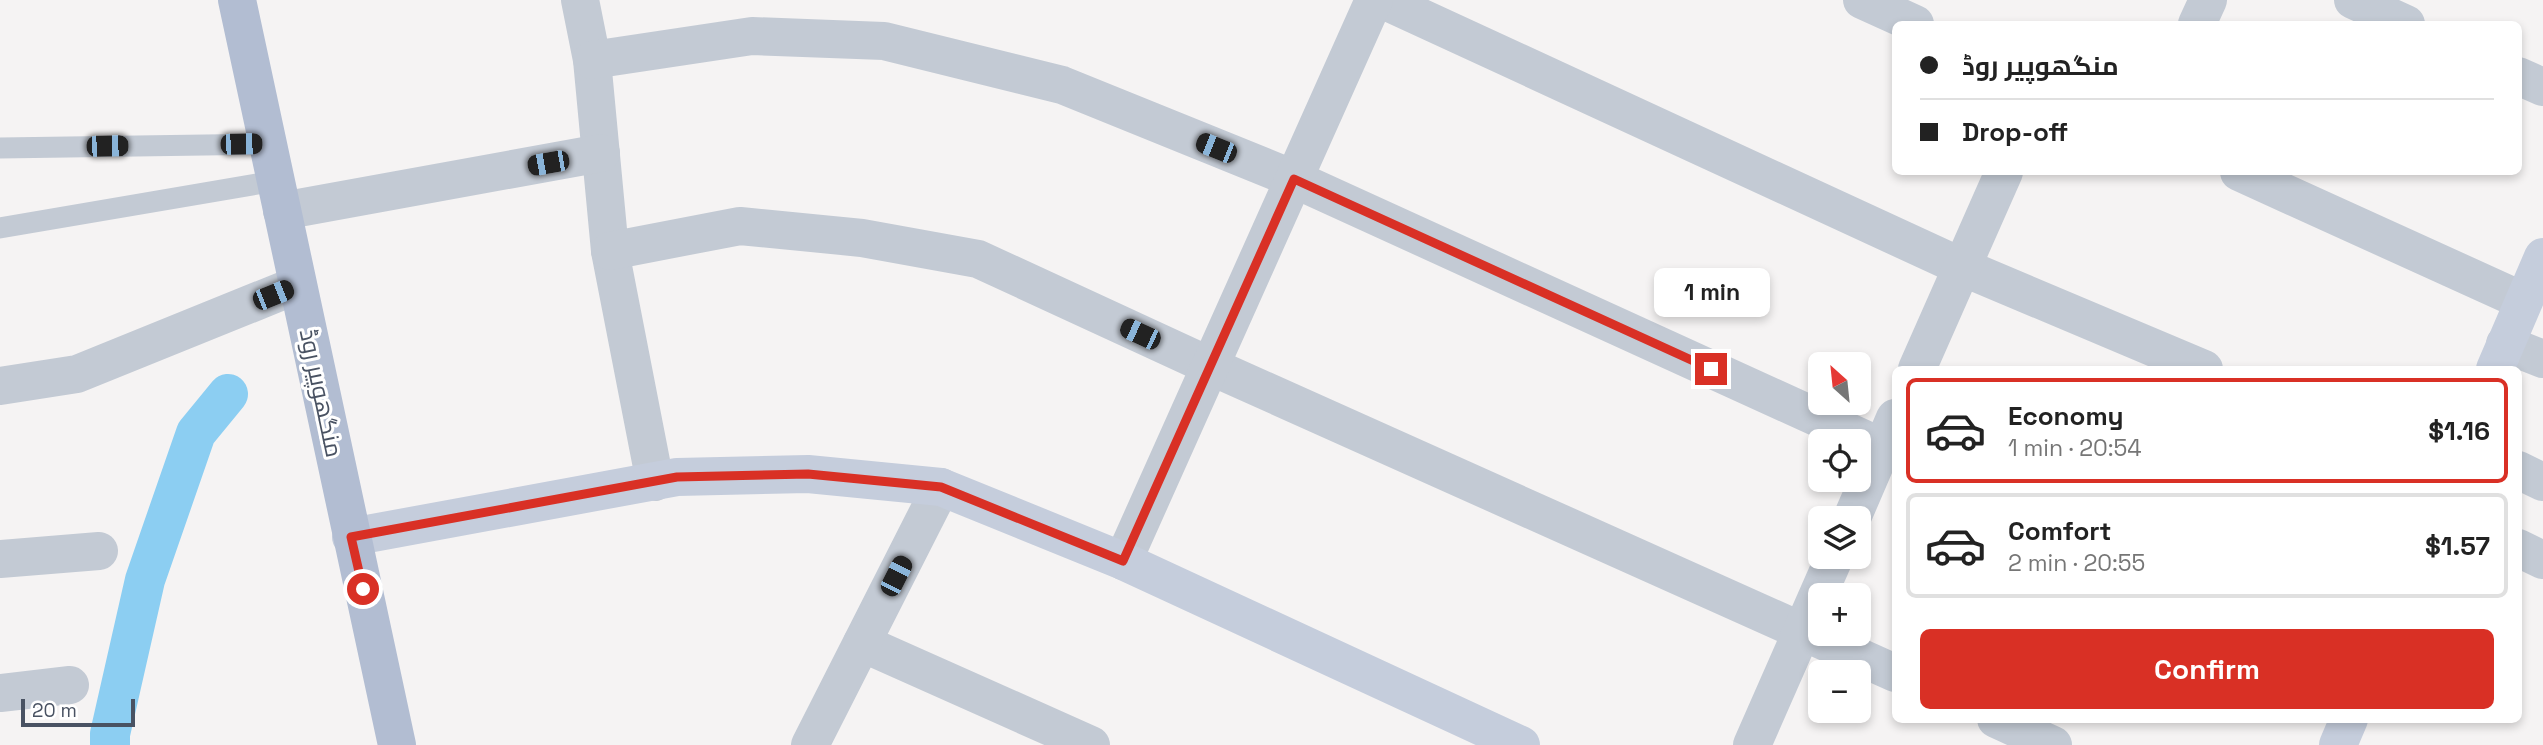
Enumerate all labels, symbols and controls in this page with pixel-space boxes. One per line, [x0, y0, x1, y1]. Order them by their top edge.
text: منگھوپیر روڈ [1962, 49, 2119, 83]
text: Drop-off [1962, 115, 2068, 149]
car [1193, 130, 1240, 166]
car [220, 133, 263, 155]
car [86, 135, 129, 157]
car [526, 149, 571, 177]
callout: 1 min [1653, 268, 1769, 316]
car [250, 277, 297, 313]
text: 1 min [1684, 277, 1740, 307]
car [1117, 316, 1164, 352]
street label: منگھوپیر روڈ [292, 326, 350, 460]
north arrow [1808, 352, 1871, 415]
map controls [1808, 352, 1871, 723]
route end [1695, 353, 1727, 385]
icon: car [1924, 399, 1987, 462]
text: Economy [2008, 399, 2124, 433]
text: $1.16 [2428, 414, 2490, 448]
button: locate [1808, 429, 1871, 492]
text: 1 min · 20:54 [2008, 433, 2142, 463]
button: layers [1808, 506, 1871, 569]
icon: car [1924, 514, 1987, 577]
text: Comfort [2008, 514, 2111, 548]
text: $1.57 [2425, 529, 2490, 563]
text: 2 min · 20:55 [2008, 548, 2145, 578]
car [878, 553, 915, 599]
route start [347, 573, 379, 605]
button: + [1808, 583, 1871, 646]
button: Confirm [1920, 629, 2494, 709]
button: − [1808, 660, 1871, 723]
scale bar [21, 696, 135, 728]
text: 20 m [32, 698, 77, 723]

